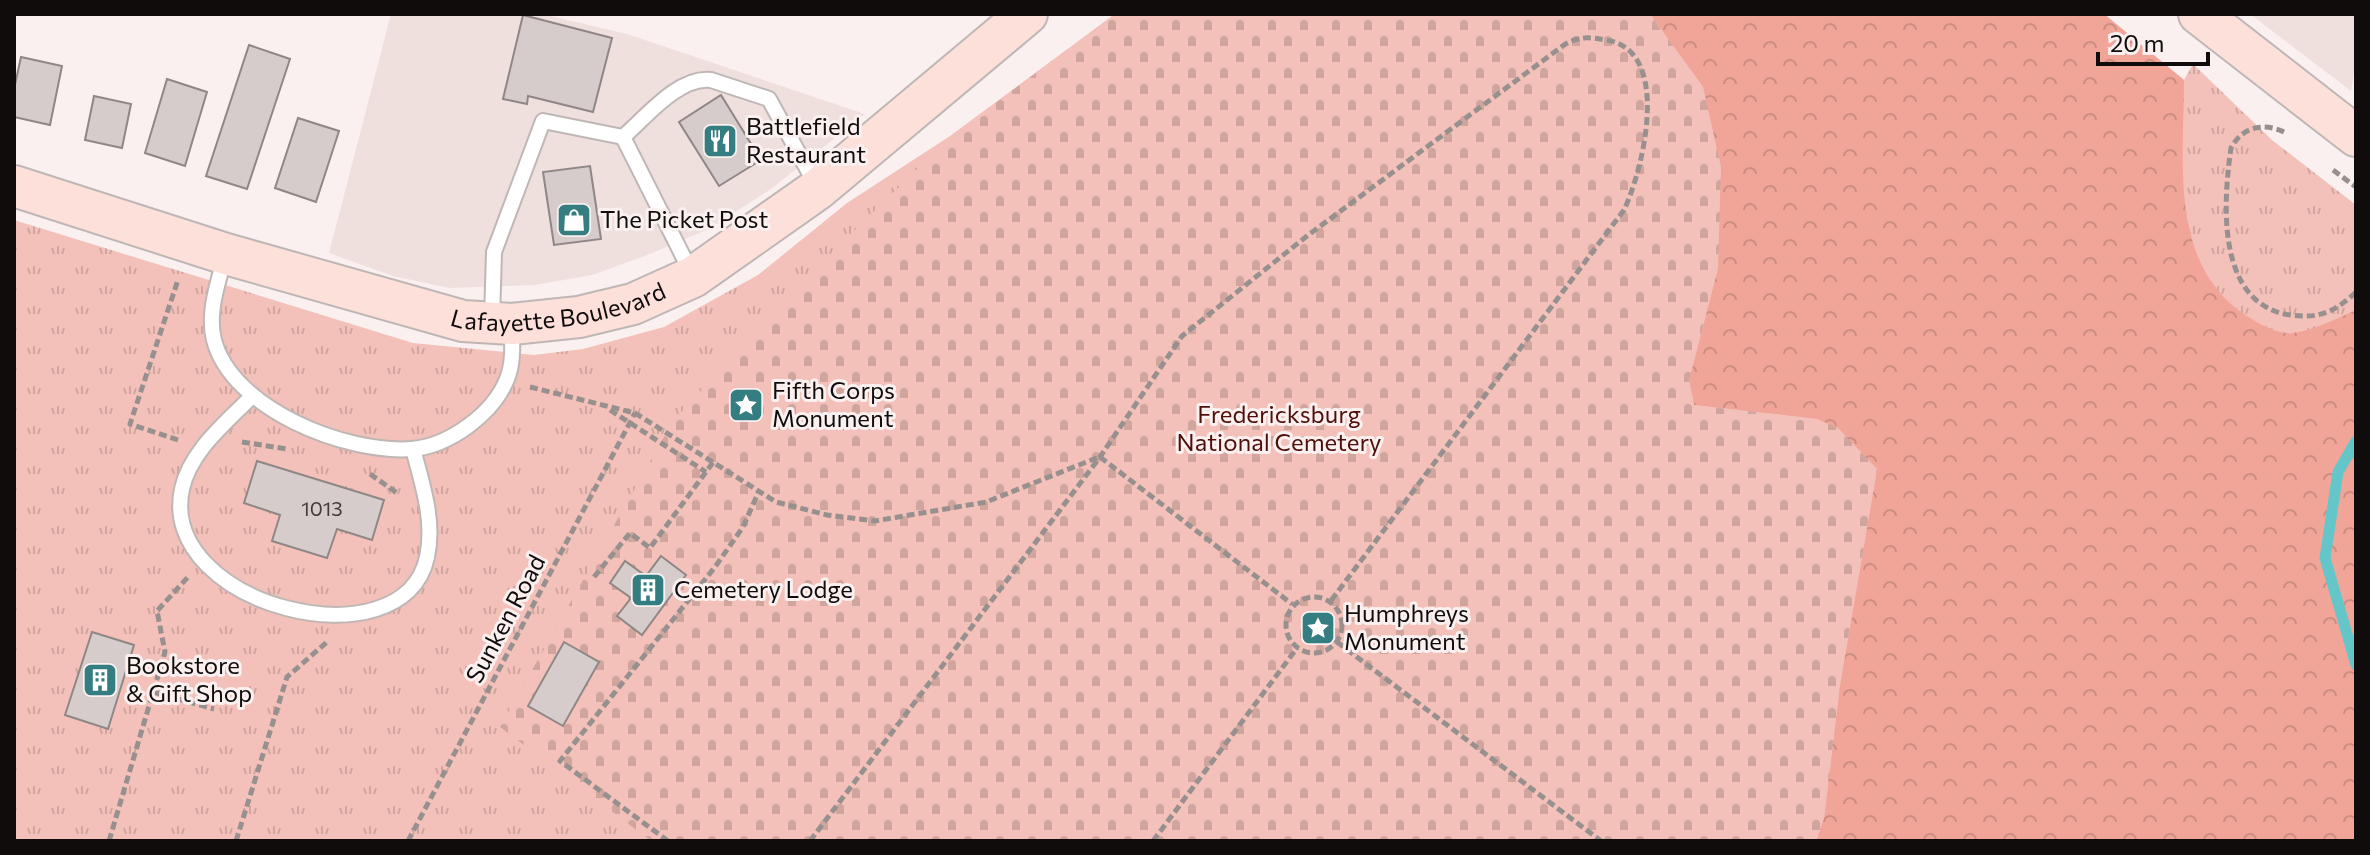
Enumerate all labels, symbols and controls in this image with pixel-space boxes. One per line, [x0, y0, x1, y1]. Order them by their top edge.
scale bar [2098, 16, 2208, 66]
text: 20 m [2110, 28, 2164, 57]
place label: Battlefield Restaurant [746, 111, 866, 168]
restaurant icon: Battlefield Restaurant [701, 122, 739, 160]
shop icon: The Picket Post [555, 201, 593, 239]
place label: The Picket Post [600, 204, 768, 233]
street label: Lafayette Boulevard [448, 275, 670, 337]
place label: Fifth Corps Monument [772, 375, 895, 432]
place icon: Fifth Corps Monument [727, 386, 765, 424]
park label: Fredericksburg National Cemetery [1177, 399, 1381, 456]
house number: 1013 [301, 496, 343, 520]
street label: Sunken Road [459, 549, 551, 687]
building icon: Cemetery Lodge [629, 571, 667, 609]
place label: Cemetery Lodge [674, 574, 853, 603]
place label: Humphreys Monument [1344, 598, 1469, 655]
place icon: Humphreys Monument [1299, 609, 1337, 647]
place label: Bookstore & Gift Shop [126, 650, 252, 707]
building icon: Bookstore & Gift Shop [81, 661, 119, 699]

